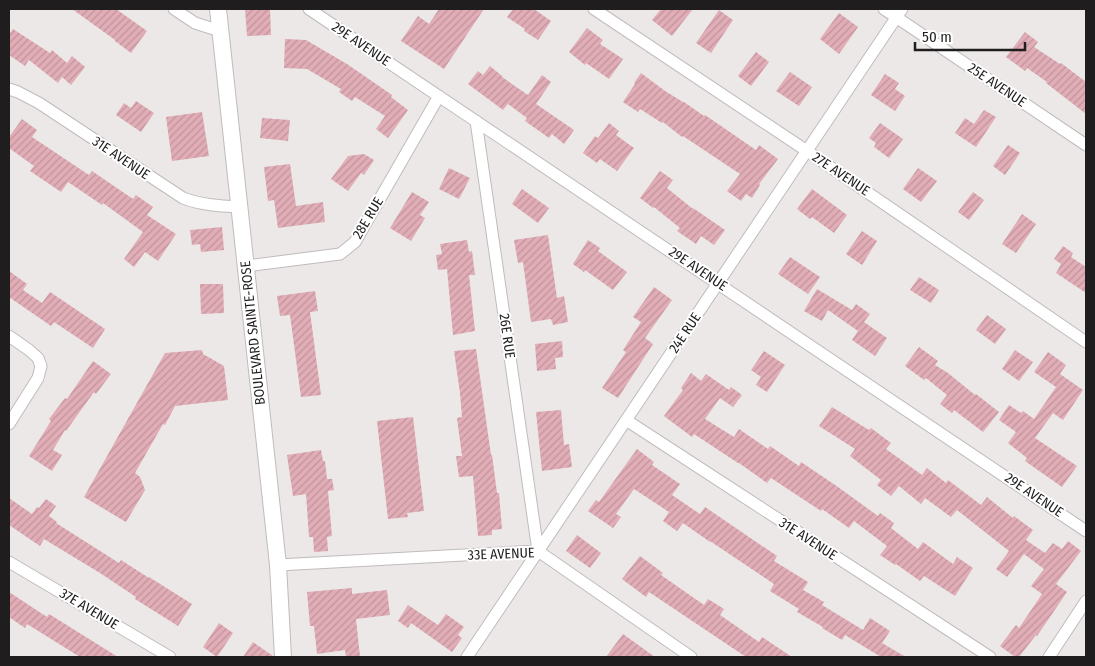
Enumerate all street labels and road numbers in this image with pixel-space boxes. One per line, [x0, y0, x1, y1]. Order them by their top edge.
street label: 29E AVENUE [329, 18, 394, 70]
street label: 25E AVENUE [965, 59, 1030, 111]
street label: 31E AVENUE [89, 133, 153, 184]
street label: 27E AVENUE [809, 149, 873, 200]
street label: 28E RUE [349, 194, 387, 242]
street label: 29E AVENUE [666, 243, 731, 295]
street label: BOULEVARD SAINTE-ROSE [237, 260, 269, 406]
street label: 24E RUE [665, 309, 705, 356]
street label: 26E RUE [495, 312, 519, 360]
street label: 29E AVENUE [1002, 469, 1067, 521]
street label: 31E AVENUE [776, 514, 840, 564]
street label: 33E AVENUE [467, 544, 535, 564]
street label: 37E AVENUE [56, 585, 122, 633]

